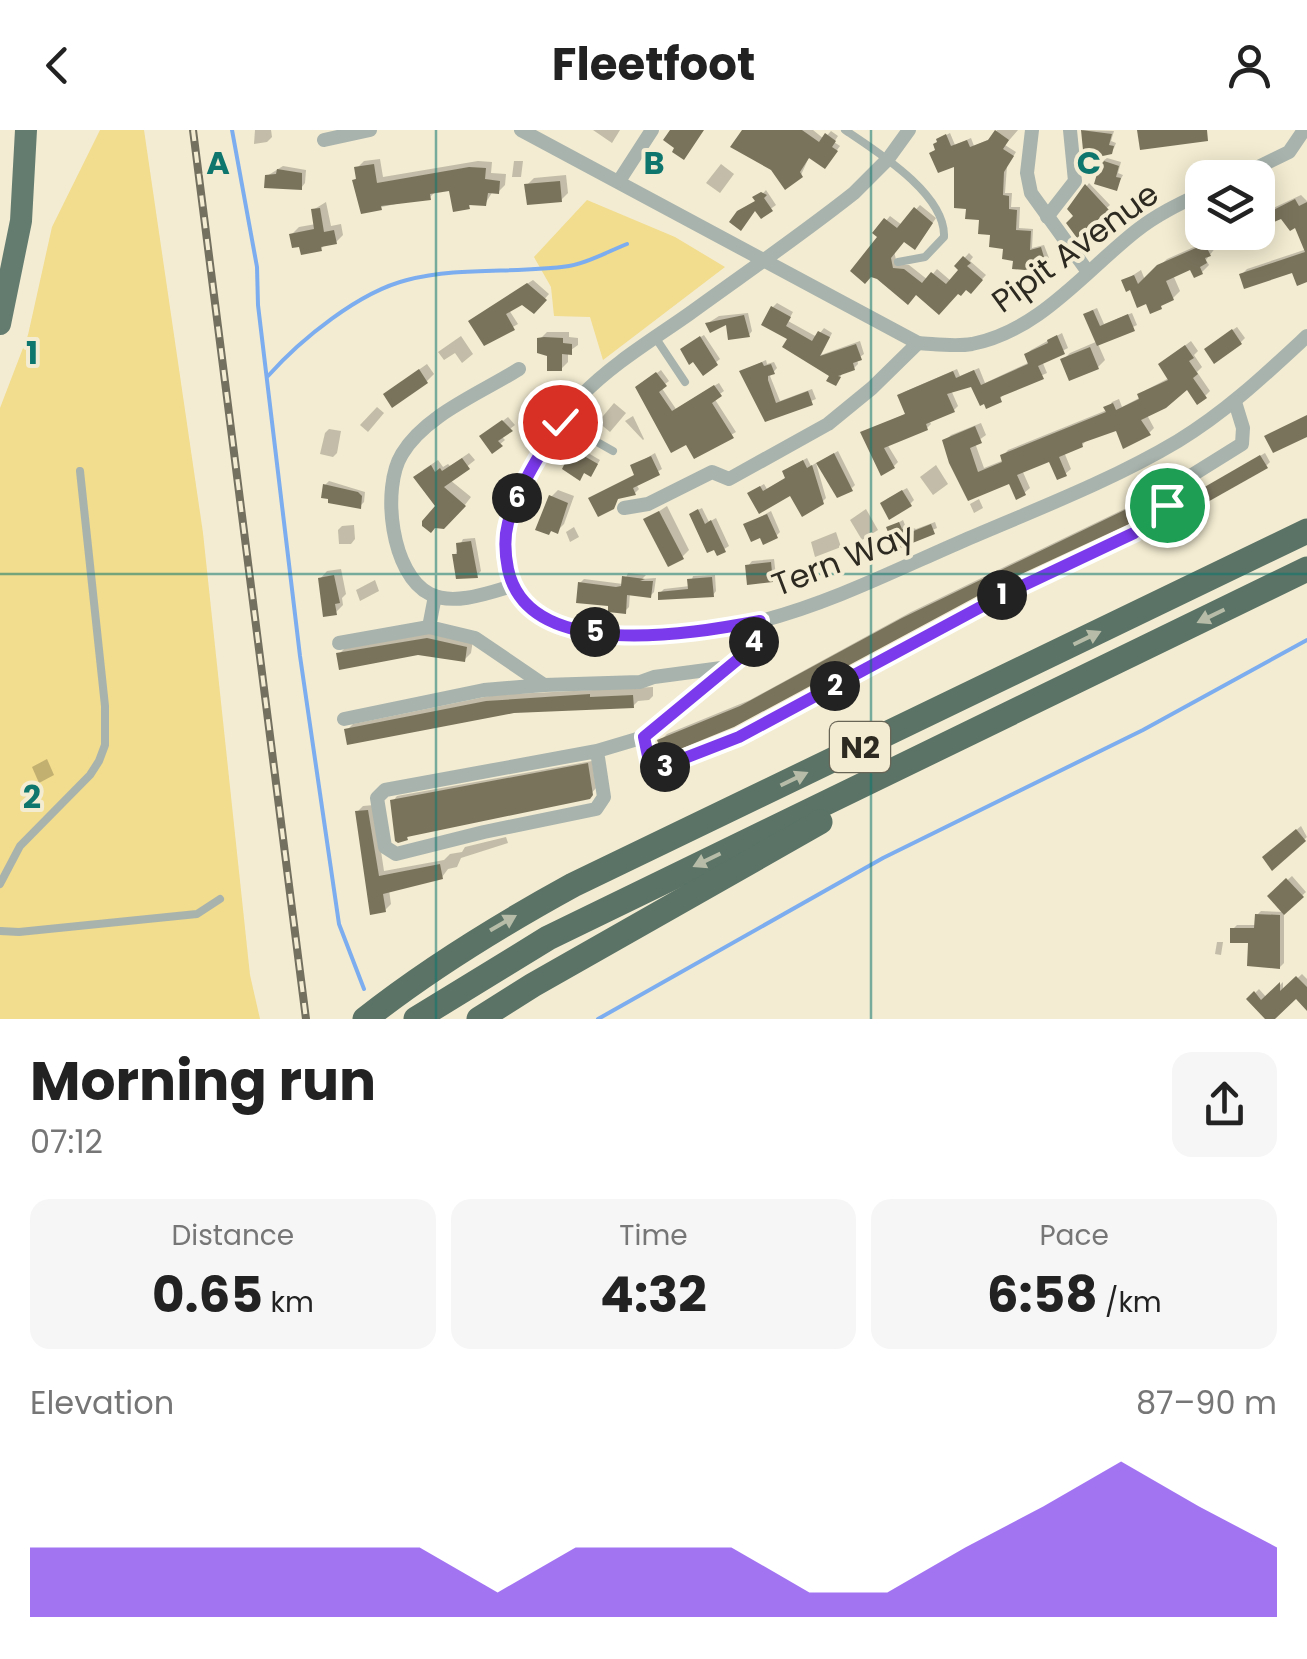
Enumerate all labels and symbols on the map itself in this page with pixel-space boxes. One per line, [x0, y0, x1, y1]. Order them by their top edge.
text: A [206, 140, 230, 185]
text: B [643, 140, 665, 185]
text: C [1077, 140, 1101, 185]
street label: Pipit Avenue [982, 171, 1168, 323]
text: 1 [26, 330, 38, 375]
pin [518, 380, 603, 465]
pin [1125, 463, 1210, 548]
pin: 6 [492, 473, 542, 523]
street label: Tern Way [765, 511, 921, 607]
pin: 1 [977, 570, 1027, 620]
pin: 5 [570, 607, 620, 657]
one-way arrow [1196, 607, 1225, 624]
pin: 4 [729, 617, 779, 667]
one-way arrow [1073, 629, 1102, 646]
pin: 2 [810, 661, 860, 711]
road number: N2 [830, 722, 890, 772]
pin: 3 [640, 742, 690, 792]
one-way arrow [780, 770, 809, 787]
text: 2 [23, 774, 41, 819]
one-way arrow [692, 851, 721, 868]
one-way arrow [489, 915, 517, 932]

